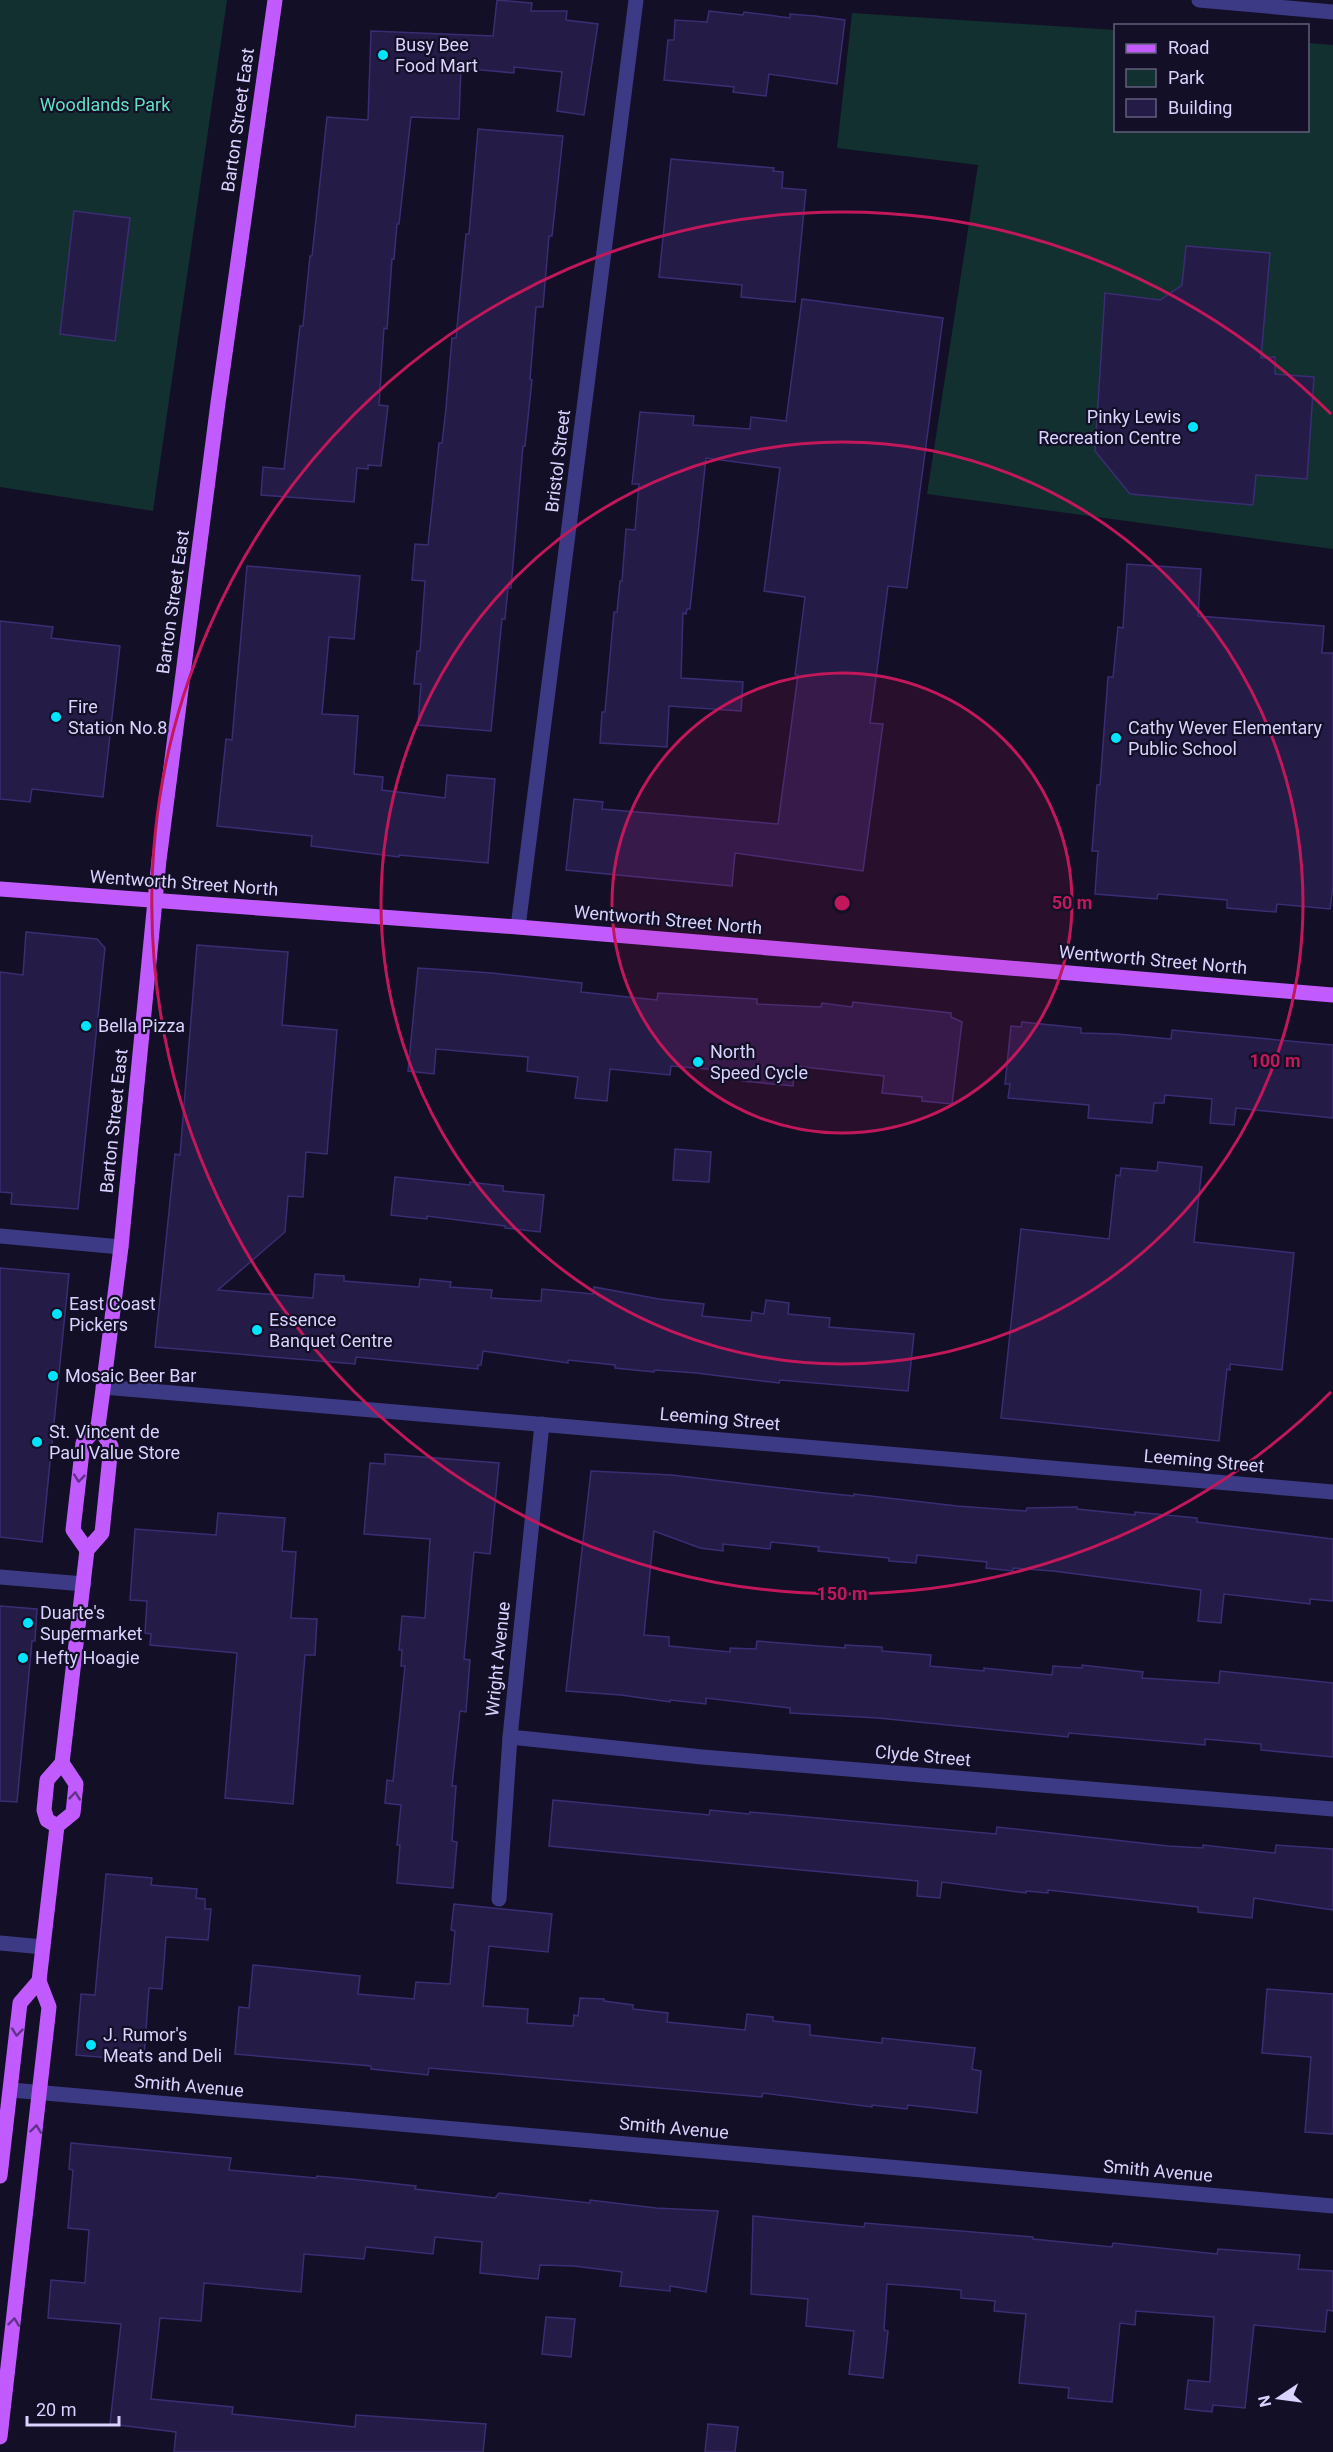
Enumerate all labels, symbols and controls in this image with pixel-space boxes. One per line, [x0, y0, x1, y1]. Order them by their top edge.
legend [1114, 24, 1309, 132]
place label: Busy Bee Food Mart [395, 34, 478, 76]
text: Road [1168, 37, 1209, 58]
street label: Barton Street East [217, 47, 258, 193]
marker: Busy Bee Food Mart [376, 48, 390, 62]
text: Park [1168, 67, 1205, 88]
park label: Woodlands Park [40, 94, 171, 115]
text: Building [1168, 97, 1232, 118]
place label: Pinky Lewis Recreation Centre [1038, 406, 1181, 448]
street label: Bristol Street [541, 408, 574, 513]
marker: Pinky Lewis Recreation Centre [1186, 420, 1200, 434]
street label: Barton Street East [152, 529, 193, 675]
place label: Fire Station No.8 [68, 696, 167, 738]
marker: Fire Station No.8 [49, 710, 63, 724]
place label: Cathy Wever Elementary Public School [1128, 717, 1322, 759]
marker: Cathy Wever Elementary Public School [1109, 731, 1123, 745]
street label: Wentworth Street North [89, 865, 279, 900]
text: 50 m [1052, 892, 1092, 913]
centre of rings [832, 893, 852, 913]
street label: Wentworth Street North [573, 901, 763, 938]
street label: Wentworth Street North [1058, 941, 1248, 978]
place label: Bella Pizza [98, 1015, 185, 1036]
marker: Bella Pizza [79, 1019, 93, 1033]
place label: North Speed Cycle [710, 1041, 808, 1083]
street label: Barton Street East [95, 1048, 132, 1194]
text: 100 m [1249, 1050, 1301, 1071]
marker: North Speed Cycle [691, 1055, 705, 1069]
place label: East Coast Pickers [69, 1293, 156, 1335]
marker: East Coast Pickers [50, 1307, 64, 1321]
place label: Essence Banquet Centre [269, 1309, 393, 1351]
marker: Essence Banquet Centre [250, 1323, 264, 1337]
place label: Mosaic Beer Bar [65, 1365, 196, 1386]
marker: Mosaic Beer Bar [46, 1369, 60, 1383]
street label: Leeming Street [659, 1403, 781, 1434]
place label: St. Vincent de Paul Value Store [49, 1421, 180, 1463]
marker: St. Vincent de Paul Value Store [30, 1435, 44, 1449]
street label: Leeming Street [1143, 1445, 1265, 1476]
one-way arrow [73, 1474, 86, 1483]
text: 150 m [816, 1583, 868, 1604]
street label: Wright Avenue [481, 1600, 514, 1717]
place label: Duarte's Supermarket [40, 1602, 143, 1644]
marker: Duarte's Supermarket [21, 1616, 35, 1630]
place label: Hefty Hoagie [35, 1647, 139, 1668]
marker: Hefty Hoagie [16, 1651, 30, 1665]
street label: Clyde Street [874, 1741, 972, 1770]
one-way arrow [68, 1792, 81, 1801]
place label: J. Rumor's Meats and Deli [103, 2024, 222, 2066]
one-way arrow [11, 2027, 24, 2037]
marker: J. Rumor's Meats and Deli [84, 2038, 98, 2052]
street label: Smith Avenue [133, 2070, 245, 2101]
street label: Smith Avenue [618, 2112, 730, 2143]
one-way arrow [30, 2124, 42, 2133]
street label: Smith Avenue [1102, 2155, 1214, 2186]
one-way arrow [7, 2318, 19, 2327]
north arrow [1249, 2368, 1309, 2428]
scale bar [27, 2389, 118, 2427]
text: N [1254, 2394, 1275, 2409]
text: 20 m [36, 2399, 76, 2420]

